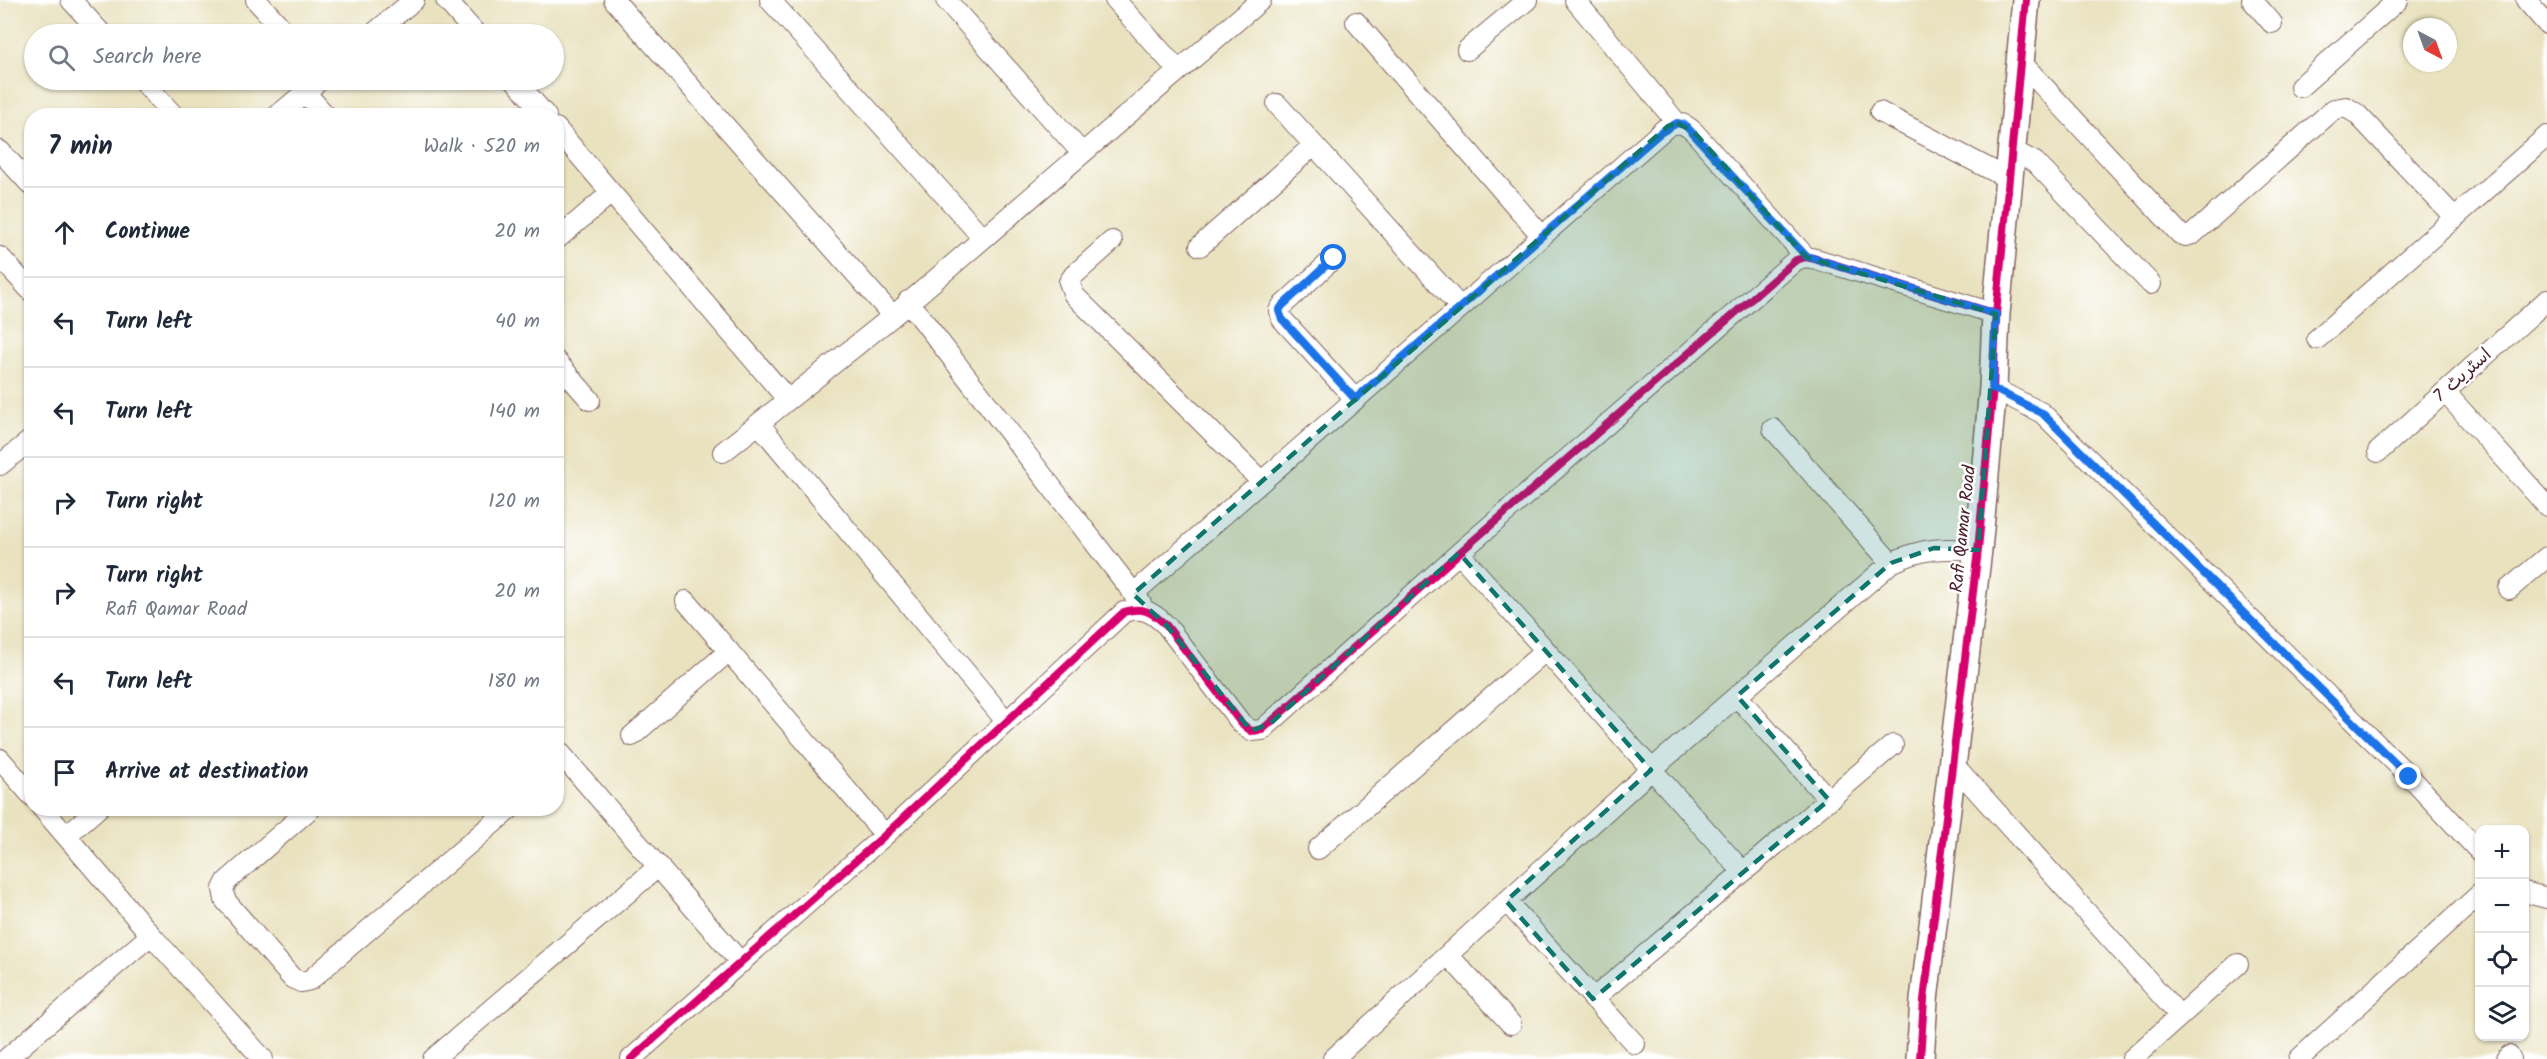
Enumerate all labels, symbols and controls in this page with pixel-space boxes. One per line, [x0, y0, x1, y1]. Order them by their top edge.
north arrow [2403, 18, 2457, 72]
search box [24, 24, 564, 90]
text: Search here [93, 40, 201, 75]
icon: search [45, 41, 78, 74]
text: 7 min [48, 126, 113, 168]
text: Walk · 520 m [424, 131, 540, 163]
text: Continue [105, 215, 190, 250]
icon: ahead [48, 216, 81, 249]
text: 20 m [494, 216, 540, 248]
route start [1320, 244, 1346, 270]
text: Turn left [105, 305, 192, 340]
icon: left [48, 306, 81, 339]
text: 40 m [495, 306, 540, 338]
street label: اسٹریٹ 7 [2427, 342, 2499, 410]
text: Turn left [105, 395, 192, 430]
icon: left [48, 396, 81, 429]
text: 140 m [489, 396, 540, 428]
street label: Rafi Qamar Road [1943, 463, 1985, 594]
text: Turn right [105, 485, 203, 520]
icon: right [48, 486, 81, 519]
text: 120 m [488, 486, 540, 518]
text: Turn right [105, 559, 203, 594]
icon: right [48, 576, 81, 609]
text: 20 m [494, 576, 540, 608]
text: Rafi Qamar Road [105, 594, 247, 626]
text: Turn left [105, 665, 192, 700]
icon: left [48, 666, 81, 699]
text: 180 m [488, 666, 540, 698]
text: Arrive at destination [105, 755, 308, 790]
icon: arrive [48, 756, 81, 789]
route end [2395, 763, 2421, 789]
map controls [2475, 825, 2529, 1041]
button: + [2475, 825, 2529, 879]
button: − [2475, 879, 2529, 933]
button: locate [2475, 933, 2529, 987]
button: layers [2475, 987, 2529, 1041]

